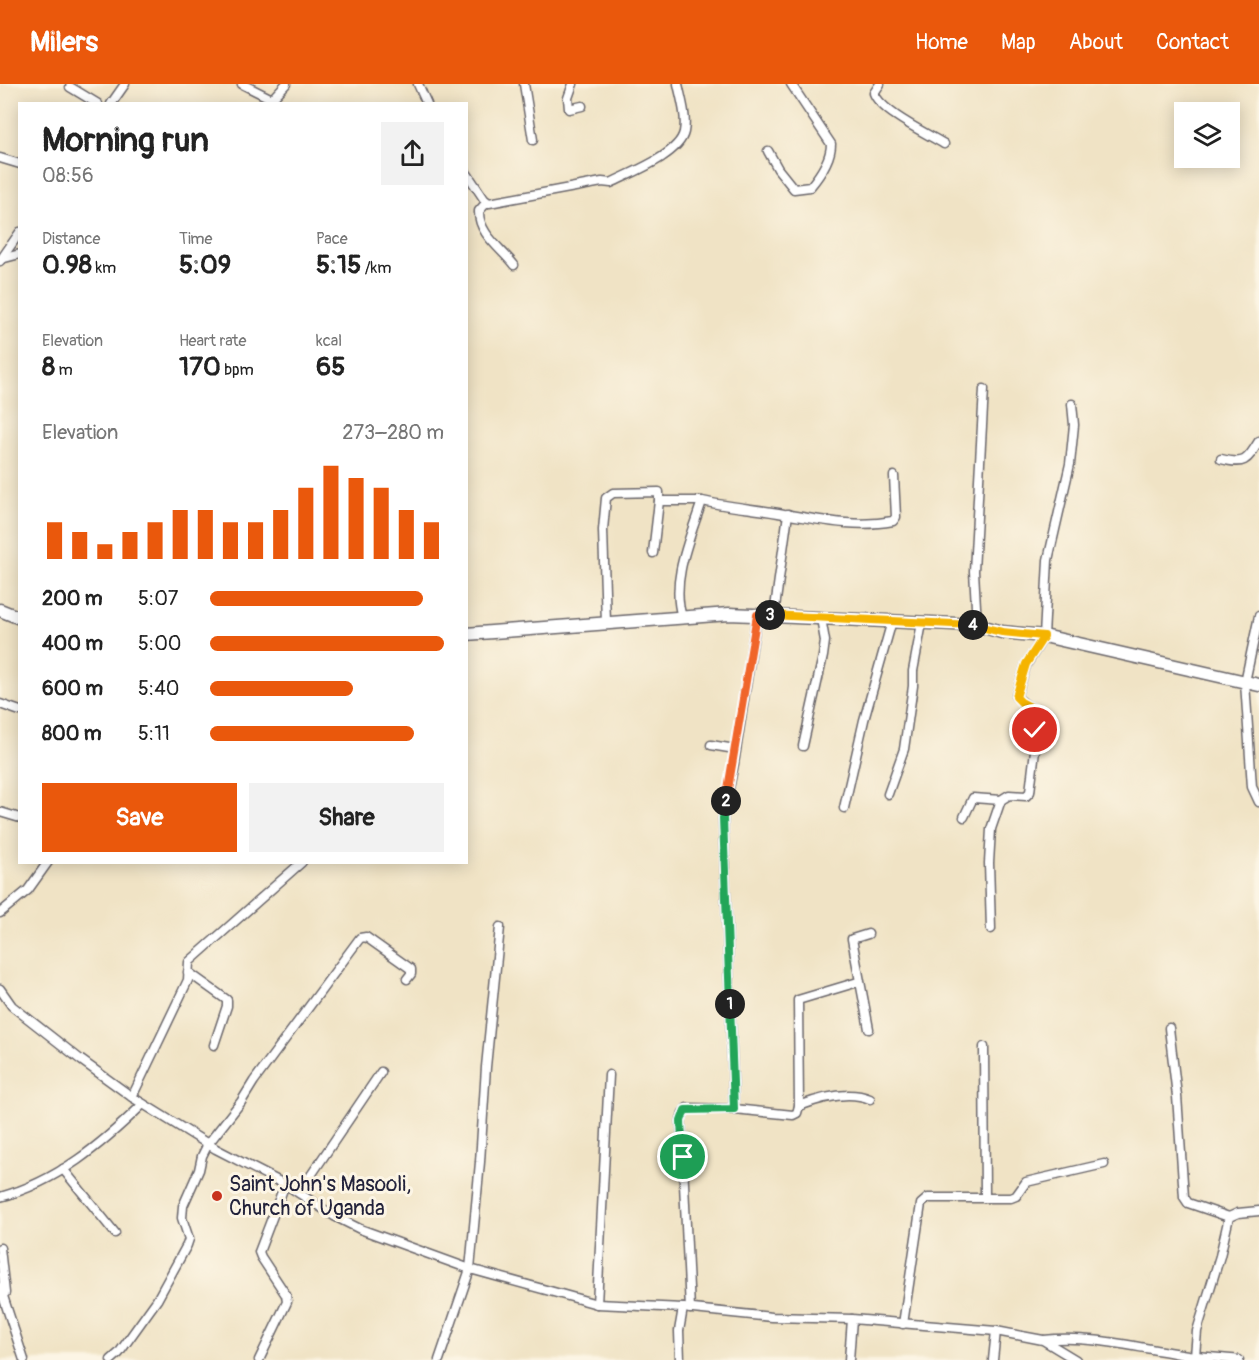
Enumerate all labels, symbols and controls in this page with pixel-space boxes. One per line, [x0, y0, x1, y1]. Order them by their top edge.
text: Milers [30, 25, 98, 60]
text: Home [915, 29, 968, 56]
text: Map [1001, 29, 1036, 56]
text: About [1069, 29, 1123, 56]
text: Contact [1156, 29, 1229, 56]
map controls [1174, 102, 1240, 168]
button: layers [1174, 102, 1240, 168]
text: Morning run [42, 120, 209, 161]
button: share [381, 122, 444, 185]
text: 08:56 [42, 163, 94, 188]
text: Distance [42, 229, 101, 249]
text: Time [179, 229, 212, 249]
text: Pace [316, 229, 348, 249]
text: 0.98 [42, 249, 92, 281]
text: 5:09 [179, 249, 231, 281]
text: 5:15 [316, 249, 361, 281]
text: km [92, 258, 116, 278]
text: /km [361, 258, 391, 278]
text: Elevation [42, 331, 103, 351]
text: Heart rate [179, 331, 246, 351]
text: kcal [316, 331, 342, 351]
text: 8 [42, 351, 55, 383]
text: 170 [179, 351, 221, 383]
text: 65 [316, 351, 345, 383]
text: m [55, 360, 73, 380]
text: bpm [221, 360, 254, 380]
text: Elevation [42, 420, 118, 445]
text: 273–280 m [342, 420, 444, 445]
text: 200 m [42, 586, 103, 611]
text: 5:07 [138, 586, 178, 611]
pin: 3 [755, 600, 785, 630]
text: 3 [766, 605, 774, 625]
pin: 4 [958, 610, 988, 640]
text: 4 [968, 615, 978, 635]
text: 400 m [42, 631, 103, 656]
text: 5:00 [138, 631, 182, 656]
text: 600 m [42, 676, 103, 701]
text: 5:40 [138, 676, 179, 701]
pin [1009, 704, 1060, 755]
icon: check [1018, 713, 1051, 746]
text: 800 m [42, 721, 102, 746]
text: 5:11 [138, 721, 170, 746]
button: Save [42, 783, 237, 852]
button: Share [249, 783, 444, 852]
pin: 2 [711, 786, 741, 816]
text: 2 [722, 791, 730, 811]
pin: 1 [715, 989, 745, 1019]
text: 1 [727, 994, 733, 1014]
pin [657, 1131, 708, 1182]
icon: arrive [666, 1140, 699, 1173]
place label: Saint John's Masooli, Church of Uganda [229, 1171, 411, 1222]
marker: Saint John's Masooli, Church of Uganda [210, 1189, 224, 1203]

